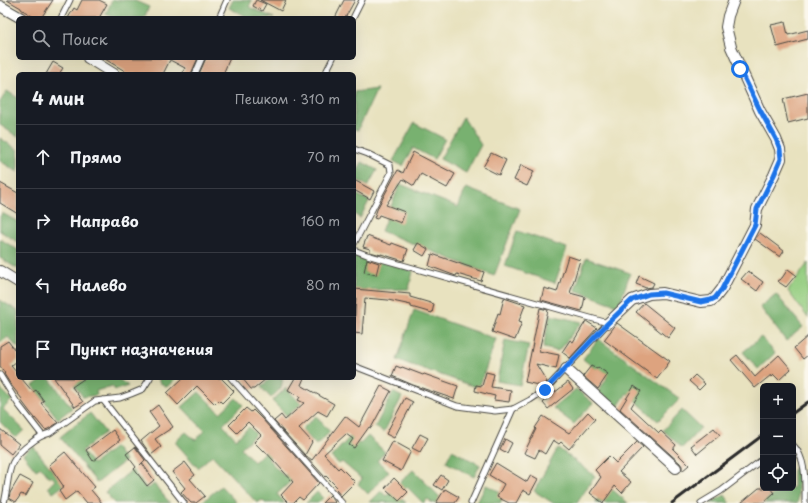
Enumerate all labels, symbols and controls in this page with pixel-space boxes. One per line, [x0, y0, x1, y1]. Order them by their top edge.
search box [16, 16, 356, 60]
icon: search [30, 27, 52, 49]
text: Поиск [62, 27, 108, 50]
route start [731, 60, 749, 78]
text: 4 мин [32, 85, 85, 111]
text: Пешком · 310 m [235, 89, 340, 108]
text: Прямо [70, 145, 121, 168]
icon: ahead [32, 146, 54, 168]
text: 70 m [307, 147, 340, 166]
text: Направо [70, 209, 139, 232]
icon: right [32, 210, 54, 232]
text: 160 m [301, 211, 340, 230]
text: Налево [70, 273, 127, 296]
icon: left [32, 274, 54, 296]
text: 80 m [306, 275, 340, 294]
text: Пункт назначения [70, 337, 213, 360]
icon: arrive [32, 338, 54, 360]
route end [536, 381, 554, 399]
map controls [760, 383, 796, 491]
button: + [760, 383, 796, 419]
button: − [760, 419, 796, 455]
button: locate [760, 455, 796, 491]

